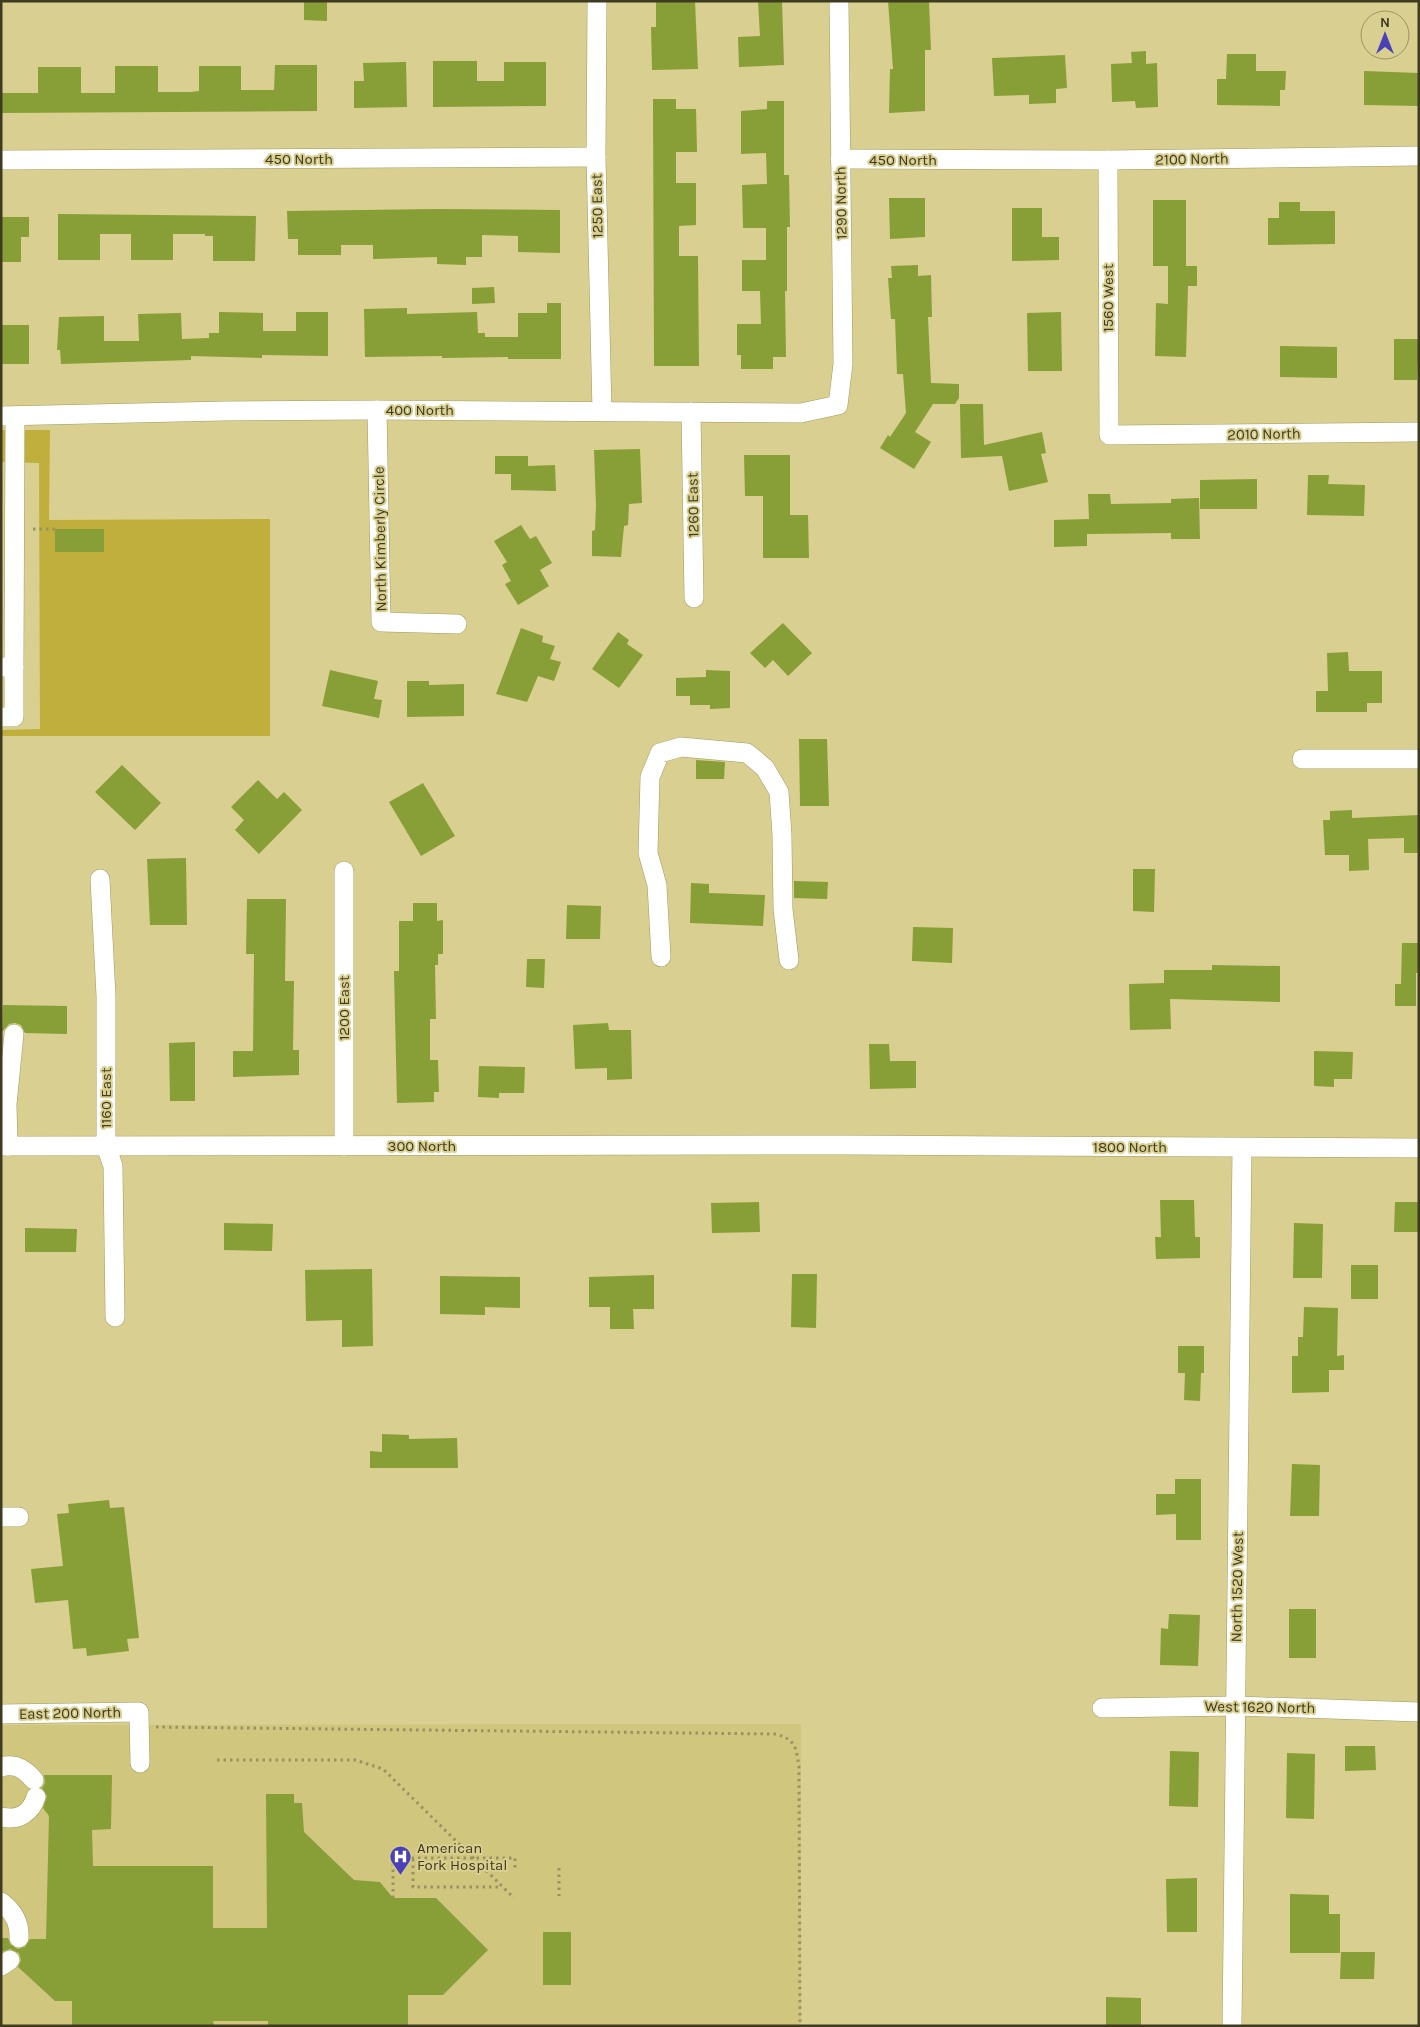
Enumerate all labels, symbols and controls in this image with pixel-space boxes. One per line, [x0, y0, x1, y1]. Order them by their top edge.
north arrow [1360, 10, 1410, 60]
text: N [1380, 14, 1390, 31]
street label: 2100 North [1155, 149, 1229, 169]
street label: 450 North [265, 150, 333, 168]
street label: 450 North [869, 151, 937, 169]
street label: 1290 North [831, 166, 851, 240]
street label: 1250 East [587, 173, 607, 239]
street label: 1560 West [1099, 263, 1117, 332]
street label: 400 North [386, 401, 454, 419]
street label: 2010 North [1227, 424, 1301, 444]
street label: North Kimberly Circle [370, 466, 390, 612]
street label: 1260 East [683, 472, 703, 538]
street label: 1200 East [335, 975, 353, 1041]
street label: 1160 East [97, 1067, 115, 1129]
street label: 300 North [388, 1137, 456, 1155]
street label: 1800 North [1093, 1138, 1167, 1156]
street label: North 1520 West [1227, 1531, 1247, 1643]
street label: West 1620 North [1204, 1697, 1316, 1717]
street label: East 200 North [19, 1703, 121, 1723]
place label: American Fork Hospital [417, 1839, 508, 1874]
hospital icon: American Fork Hospital [389, 1845, 413, 1876]

